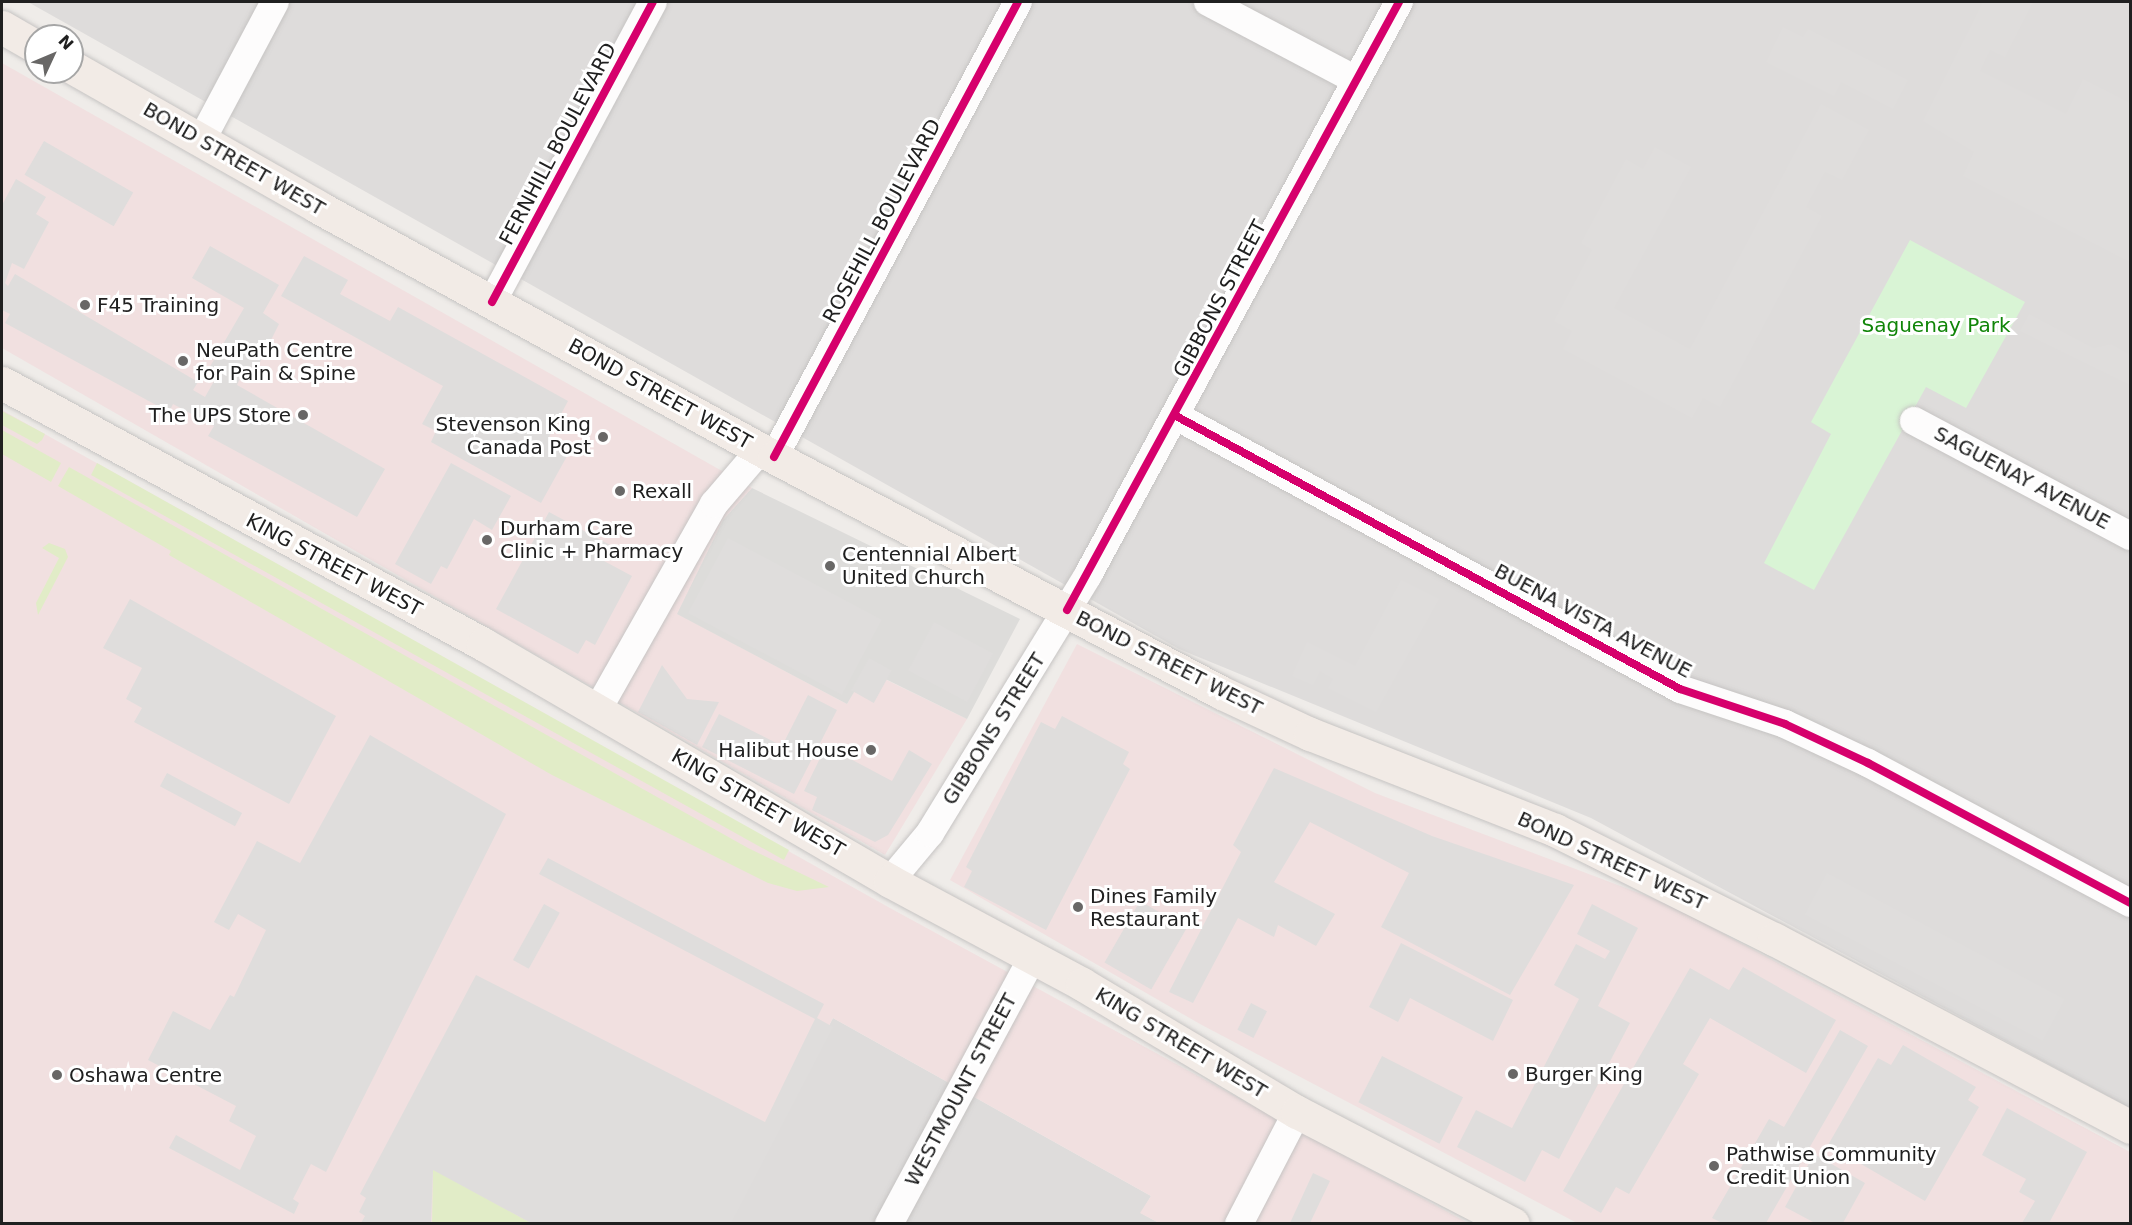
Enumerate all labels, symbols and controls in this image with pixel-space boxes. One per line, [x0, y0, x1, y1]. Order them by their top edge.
north arrow [24, 24, 84, 84]
text: N [54, 31, 77, 54]
street label: FERNHILL BOULEVARD [494, 39, 622, 249]
street label: BOND STREET WEST [139, 97, 329, 221]
street label: ROSEHILL BOULEVARD [818, 115, 946, 327]
street label: GIBBONS STREET [1168, 216, 1272, 382]
place label: F45 Training [97, 293, 219, 317]
marker: F45 Training [78, 298, 92, 312]
park label: Saguenay Park [1862, 313, 2010, 337]
street label: BOND STREET WEST [564, 334, 756, 454]
place label: NeuPath Centre for Pain & Spine [196, 338, 356, 385]
marker: NeuPath Centre for Pain & Spine [174, 352, 192, 370]
place label: The UPS Store [149, 403, 291, 427]
marker: The UPS Store [296, 408, 310, 422]
place label: Stevenson King Canada Post [436, 413, 591, 460]
street label: SAGUENAY AVENUE [1930, 421, 2114, 535]
marker: Stevenson King Canada Post [596, 430, 610, 444]
place label: Rexall [632, 479, 692, 503]
marker: Rexall [613, 484, 627, 498]
street label: KING STREET WEST [242, 508, 426, 622]
place label: Durham Care Clinic + Pharmacy [500, 516, 683, 563]
marker: Durham Care Clinic + Pharmacy [478, 531, 496, 549]
place label: Centennial Albert United Church [842, 542, 1016, 589]
marker: Centennial Albert United Church [823, 559, 837, 573]
street label: BUENA VISTA AVENUE [1490, 559, 1696, 683]
street label: BOND STREET WEST [1072, 606, 1266, 720]
street label: GIBBONS STREET [938, 649, 1050, 809]
place label: Halibut House [718, 738, 859, 762]
marker: Halibut House [864, 743, 878, 757]
street label: KING STREET WEST [667, 744, 849, 862]
street label: BOND STREET WEST [1514, 807, 1710, 915]
place label: Dines Family Restaurant [1090, 884, 1217, 931]
marker: Dines Family Restaurant [1071, 900, 1085, 914]
street label: KING STREET WEST [1091, 982, 1271, 1104]
street label: WESTMOUNT STREET [900, 990, 1022, 1190]
place label: Burger King [1525, 1062, 1643, 1086]
place label: Oshawa Centre [69, 1063, 222, 1087]
marker: Burger King [1506, 1067, 1520, 1081]
marker: Oshawa Centre [50, 1068, 64, 1082]
place label: Pathwise Community Credit Union [1726, 1142, 1937, 1189]
marker: Pathwise Community Credit Union [1707, 1159, 1721, 1173]

